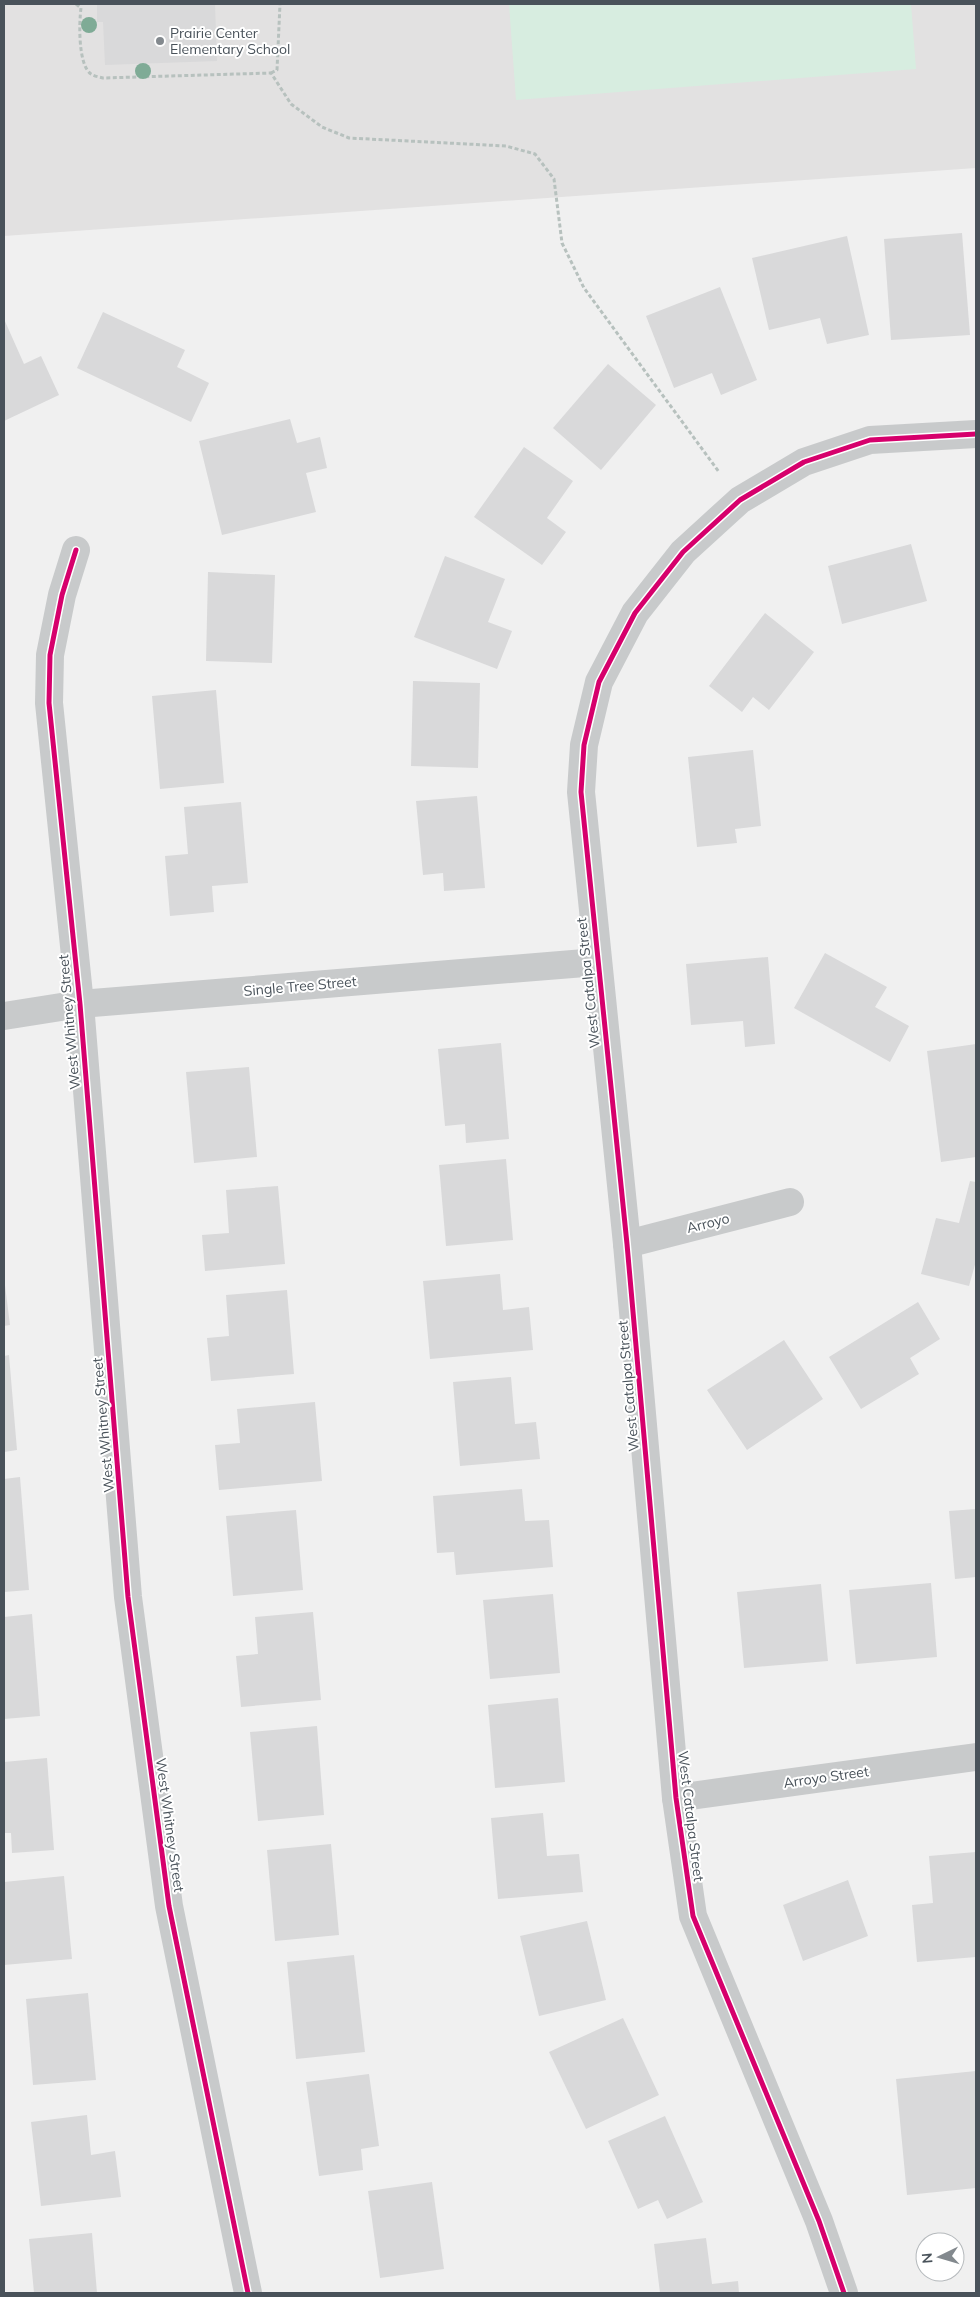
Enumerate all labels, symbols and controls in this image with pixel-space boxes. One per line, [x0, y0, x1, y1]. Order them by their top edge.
place label: Prairie Center Elementary School [170, 24, 290, 58]
marker: Prairie Center Elementary School [154, 35, 166, 47]
street label: West Catalpa Street [572, 917, 604, 1049]
street label: West Whitney Street [54, 954, 84, 1090]
street label: Single Tree Street [243, 972, 357, 1000]
street label: Arroyo [685, 1209, 731, 1237]
street label: West Catalpa Street [613, 1320, 643, 1452]
street label: West Whitney Street [88, 1357, 118, 1493]
street label: West Catalpa Street [674, 1750, 708, 1882]
street label: West Whitney Street [152, 1757, 188, 1893]
street label: Arroyo Street [782, 1762, 870, 1792]
north arrow [915, 2232, 965, 2282]
text: N [918, 2252, 936, 2264]

